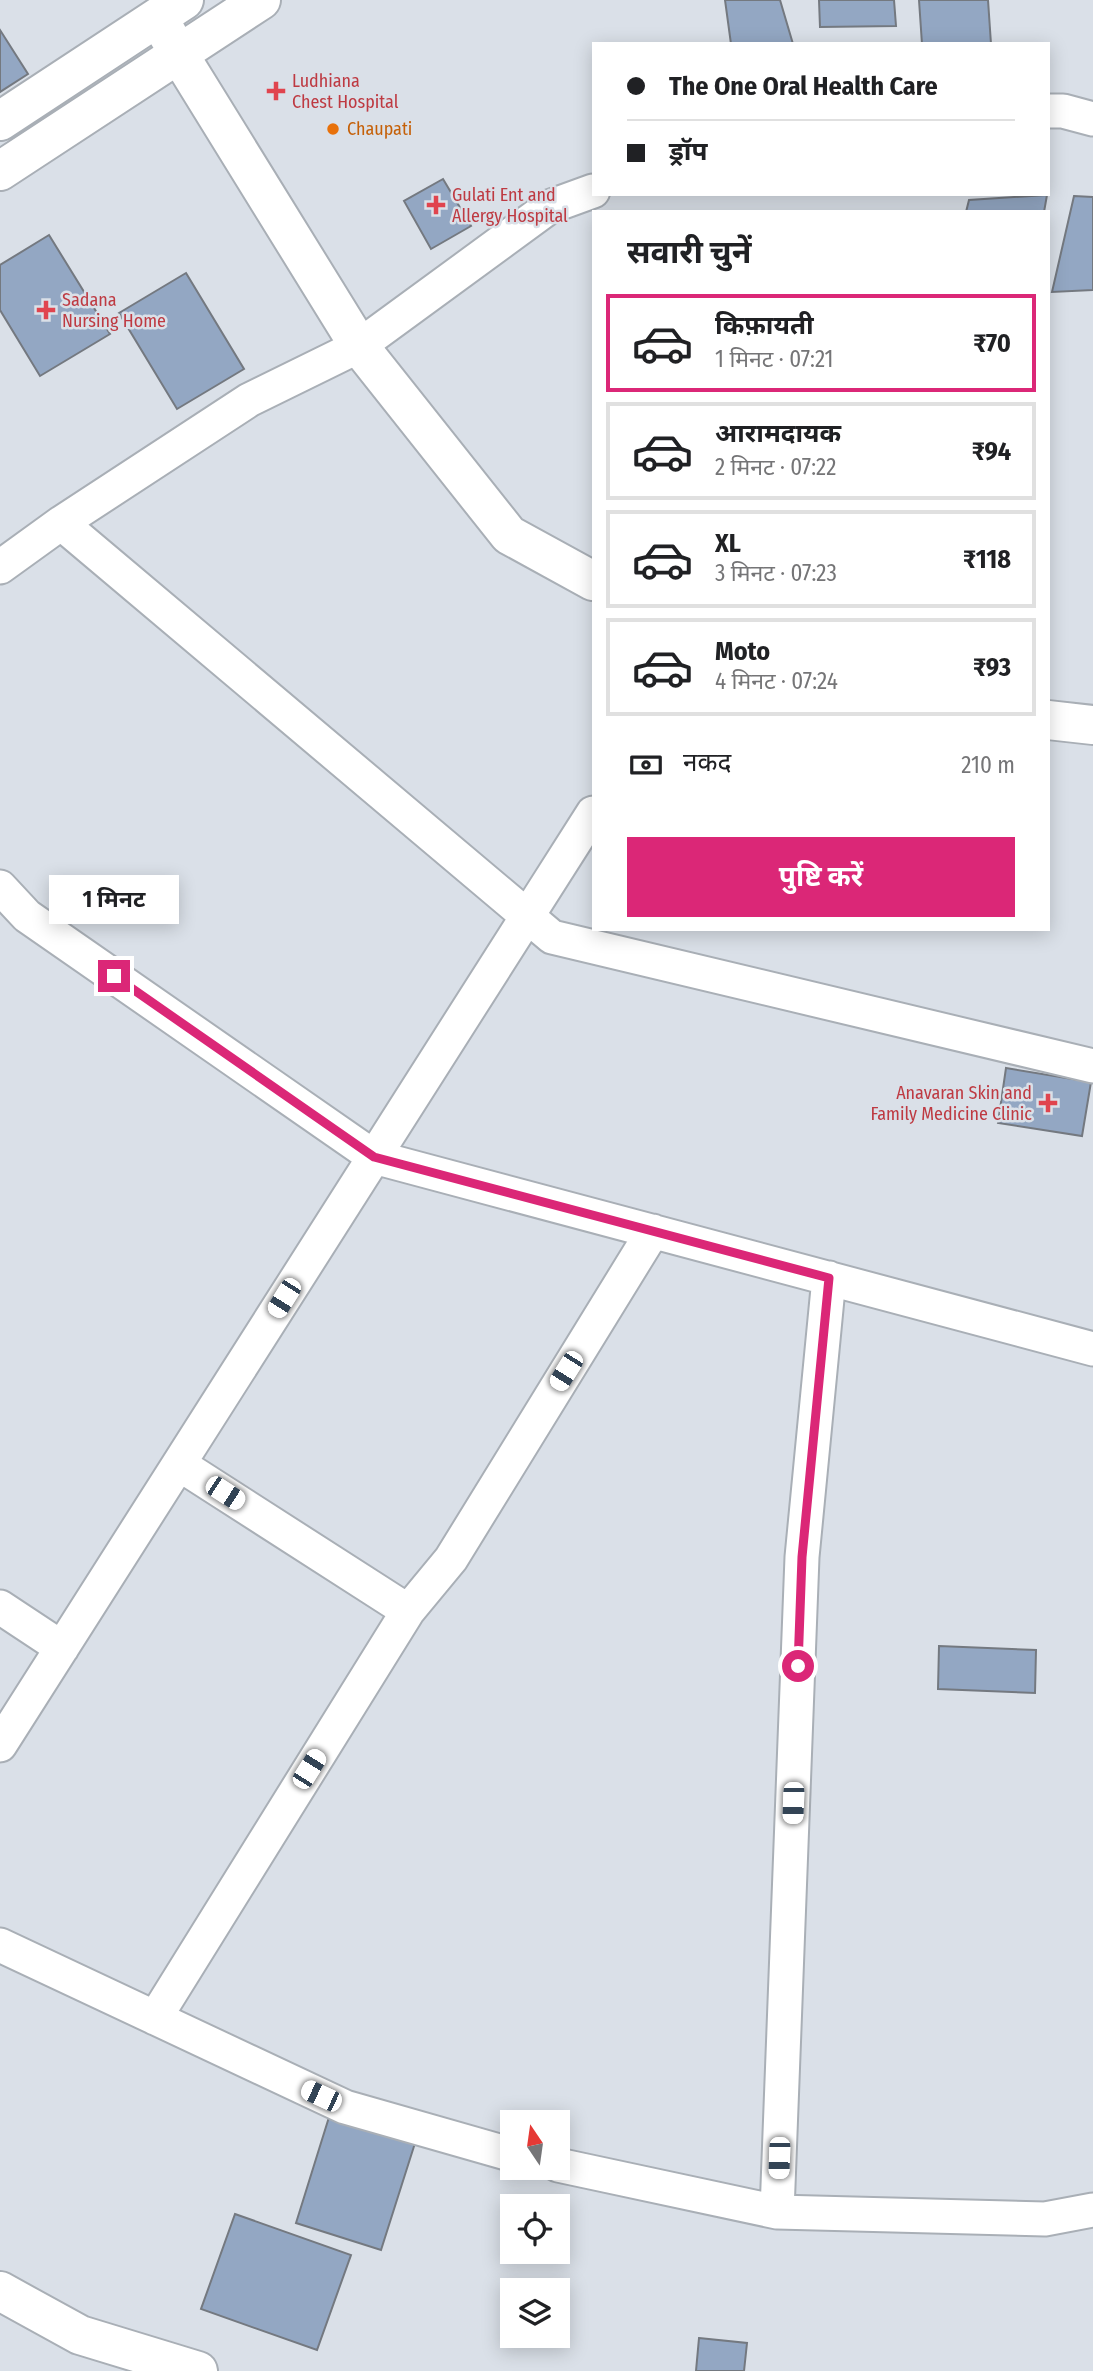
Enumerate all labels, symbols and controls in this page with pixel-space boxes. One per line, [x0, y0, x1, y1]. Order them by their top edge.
place label: Ludhiana Chest Hospital [292, 70, 399, 113]
text: The One Oral Health Care [669, 71, 938, 102]
marker: Ludhiana Chest Hospital [266, 81, 286, 101]
place label: Chaupati [347, 118, 412, 140]
marker: Chaupati [325, 121, 341, 137]
text: ड्रॉप [669, 136, 707, 167]
place label: Gulati Ent and Allergy Hospital [452, 184, 568, 227]
marker: Gulati Ent and Allergy Hospital [426, 195, 446, 215]
text: सवारी चुनें [627, 233, 751, 271]
place label: Sadana Nursing Home [62, 289, 166, 332]
marker: Sadana Nursing Home [36, 300, 56, 320]
text: किफ़ायती [715, 310, 814, 341]
icon: car [631, 312, 694, 375]
text: ₹70 [973, 328, 1011, 359]
text: 1 मिनट · 07:21 [715, 345, 834, 373]
text: आरामदायक [715, 418, 841, 449]
icon: car [631, 420, 694, 483]
text: ₹94 [972, 436, 1011, 467]
text: 2 मिनट · 07:22 [715, 453, 836, 481]
icon: car [631, 528, 694, 591]
text: XL [715, 528, 741, 559]
text: ₹118 [963, 544, 1011, 575]
text: 3 मिनट · 07:23 [715, 559, 837, 587]
icon: car [631, 636, 694, 699]
text: Moto [715, 636, 770, 667]
text: ₹93 [973, 652, 1011, 683]
text: 4 मिनट · 07:24 [715, 667, 838, 695]
icon: cash [627, 746, 665, 784]
text: नकद [683, 747, 731, 778]
text: 210 m [961, 751, 1015, 779]
button: पुष्टि करें [627, 837, 1015, 917]
callout: 1 मिनट [49, 874, 179, 923]
text: 1 मिनट [83, 885, 145, 913]
route end [98, 960, 130, 992]
place label: Anavaran Skin and Family Medicine Clinic [870, 1082, 1032, 1125]
marker: Anavaran Skin and Family Medicine Clinic [1038, 1093, 1058, 1113]
car [264, 1275, 305, 1321]
car [546, 1348, 587, 1394]
car [202, 1473, 249, 1513]
route start [782, 1650, 814, 1682]
car [289, 1746, 330, 1792]
car [782, 1782, 805, 1824]
car [298, 2078, 345, 2114]
north arrow [500, 2110, 570, 2180]
map controls [500, 2110, 570, 2348]
car [768, 2137, 791, 2179]
button: locate [500, 2194, 570, 2264]
button: layers [500, 2278, 570, 2348]

